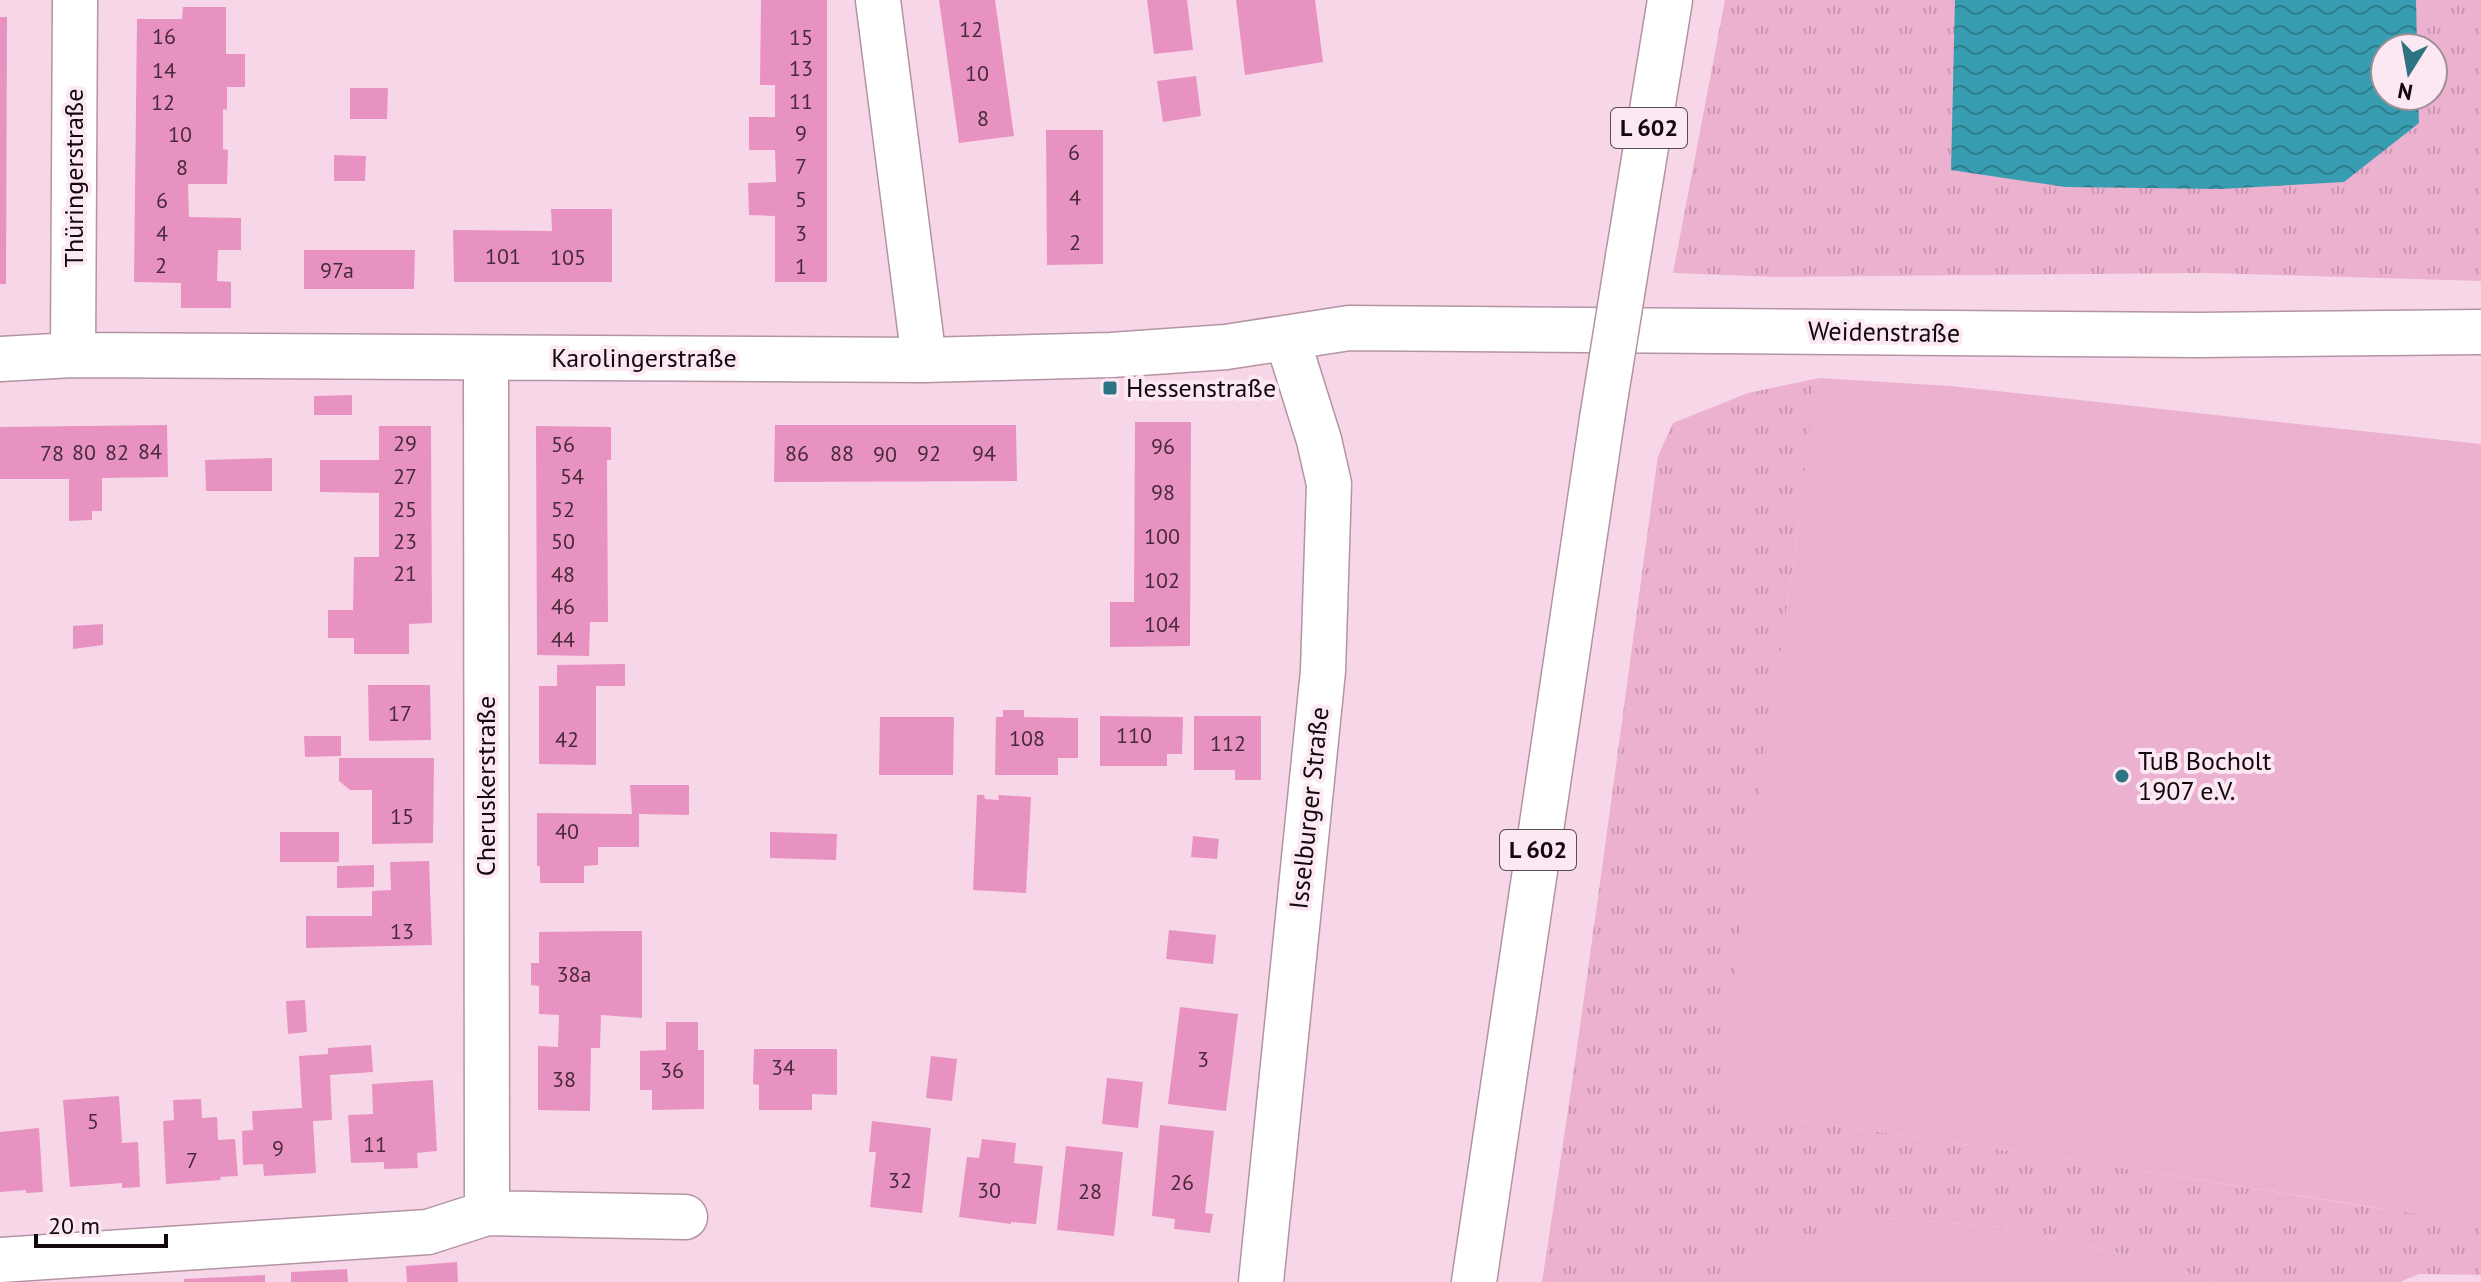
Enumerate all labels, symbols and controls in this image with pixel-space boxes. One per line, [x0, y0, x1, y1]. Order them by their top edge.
house number: 12 [959, 15, 983, 43]
house number: 16 [152, 22, 176, 50]
house number: 15 [789, 23, 813, 51]
north arrow [2369, 32, 2449, 112]
house number: 13 [789, 54, 813, 82]
house number: 14 [152, 56, 176, 84]
house number: 10 [965, 59, 989, 87]
text: N [2395, 77, 2415, 107]
house number: 11 [789, 87, 813, 115]
house number: 12 [151, 88, 175, 116]
street label: Thüringerstraße [57, 89, 90, 267]
house number: 8 [977, 104, 989, 132]
road number: L 602 [1611, 108, 1687, 148]
house number: 9 [795, 119, 807, 147]
house number: 10 [168, 120, 192, 148]
house number: 6 [1068, 138, 1080, 166]
house number: 7 [795, 152, 807, 180]
house number: 8 [176, 153, 188, 181]
house number: 4 [1069, 183, 1081, 211]
house number: 5 [795, 185, 807, 213]
house number: 6 [156, 186, 168, 214]
house number: 4 [156, 219, 168, 247]
house number: 3 [795, 219, 807, 247]
house number: 2 [1069, 228, 1081, 256]
house number: 101 [485, 242, 521, 270]
house number: 105 [550, 243, 586, 271]
house number: 2 [155, 251, 167, 279]
house number: 1 [795, 252, 807, 280]
house number: 97a [320, 256, 354, 284]
street label: Weidenstraße [1808, 314, 1960, 349]
street label: Karolingerstraße [551, 341, 737, 374]
place label: Hessenstraße [1126, 371, 1276, 404]
marker: Hessenstraße [1101, 379, 1119, 397]
house number: 29 [393, 429, 417, 457]
house number: 56 [551, 430, 575, 458]
house number: 96 [1151, 432, 1175, 460]
house number: 84 [138, 437, 162, 465]
house number: 80 [72, 438, 96, 466]
house number: 82 [105, 438, 129, 466]
house number: 78 [40, 439, 64, 467]
house number: 86 [785, 439, 809, 467]
house number: 88 [830, 439, 854, 467]
house number: 92 [917, 439, 941, 467]
house number: 94 [972, 439, 996, 467]
house number: 90 [873, 440, 897, 468]
house number: 27 [393, 462, 417, 490]
house number: 54 [560, 462, 584, 490]
house number: 98 [1151, 478, 1175, 506]
house number: 25 [393, 495, 417, 523]
house number: 52 [551, 495, 575, 523]
house number: 100 [1144, 522, 1180, 550]
house number: 23 [393, 527, 417, 555]
house number: 50 [551, 527, 575, 555]
house number: 21 [393, 559, 417, 587]
house number: 48 [551, 560, 575, 588]
house number: 102 [1144, 566, 1180, 594]
house number: 46 [551, 592, 575, 620]
house number: 104 [1144, 610, 1180, 638]
house number: 44 [551, 625, 575, 653]
street label: Cheruskerstraße [469, 696, 502, 876]
house number: 17 [388, 699, 412, 727]
street label: Isselburger Straße [1281, 705, 1336, 911]
house number: 110 [1116, 721, 1152, 749]
house number: 108 [1009, 724, 1045, 752]
house number: 42 [555, 725, 579, 753]
house number: 112 [1210, 729, 1246, 757]
place label: TuB Bocholt 1907 e.V. [2138, 744, 2271, 807]
marker: TuB Bocholt 1907 e.V. [2113, 767, 2131, 785]
house number: 15 [390, 802, 414, 830]
house number: 40 [555, 817, 579, 845]
road number: L 602 [1500, 830, 1576, 870]
house number: 13 [390, 917, 414, 945]
house number: 38a [557, 960, 591, 988]
house number: 3 [1197, 1045, 1209, 1073]
house number: 34 [771, 1053, 795, 1081]
house number: 36 [660, 1056, 684, 1084]
house number: 38 [552, 1065, 576, 1093]
house number: 5 [87, 1107, 99, 1135]
house number: 11 [363, 1130, 387, 1158]
house number: 9 [272, 1134, 284, 1162]
house number: 7 [186, 1146, 198, 1174]
house number: 32 [888, 1166, 912, 1194]
house number: 26 [1170, 1168, 1194, 1196]
house number: 30 [977, 1176, 1001, 1204]
house number: 28 [1078, 1177, 1102, 1205]
scale bar [36, 1198, 166, 1248]
text: 20 m [48, 1210, 100, 1241]

